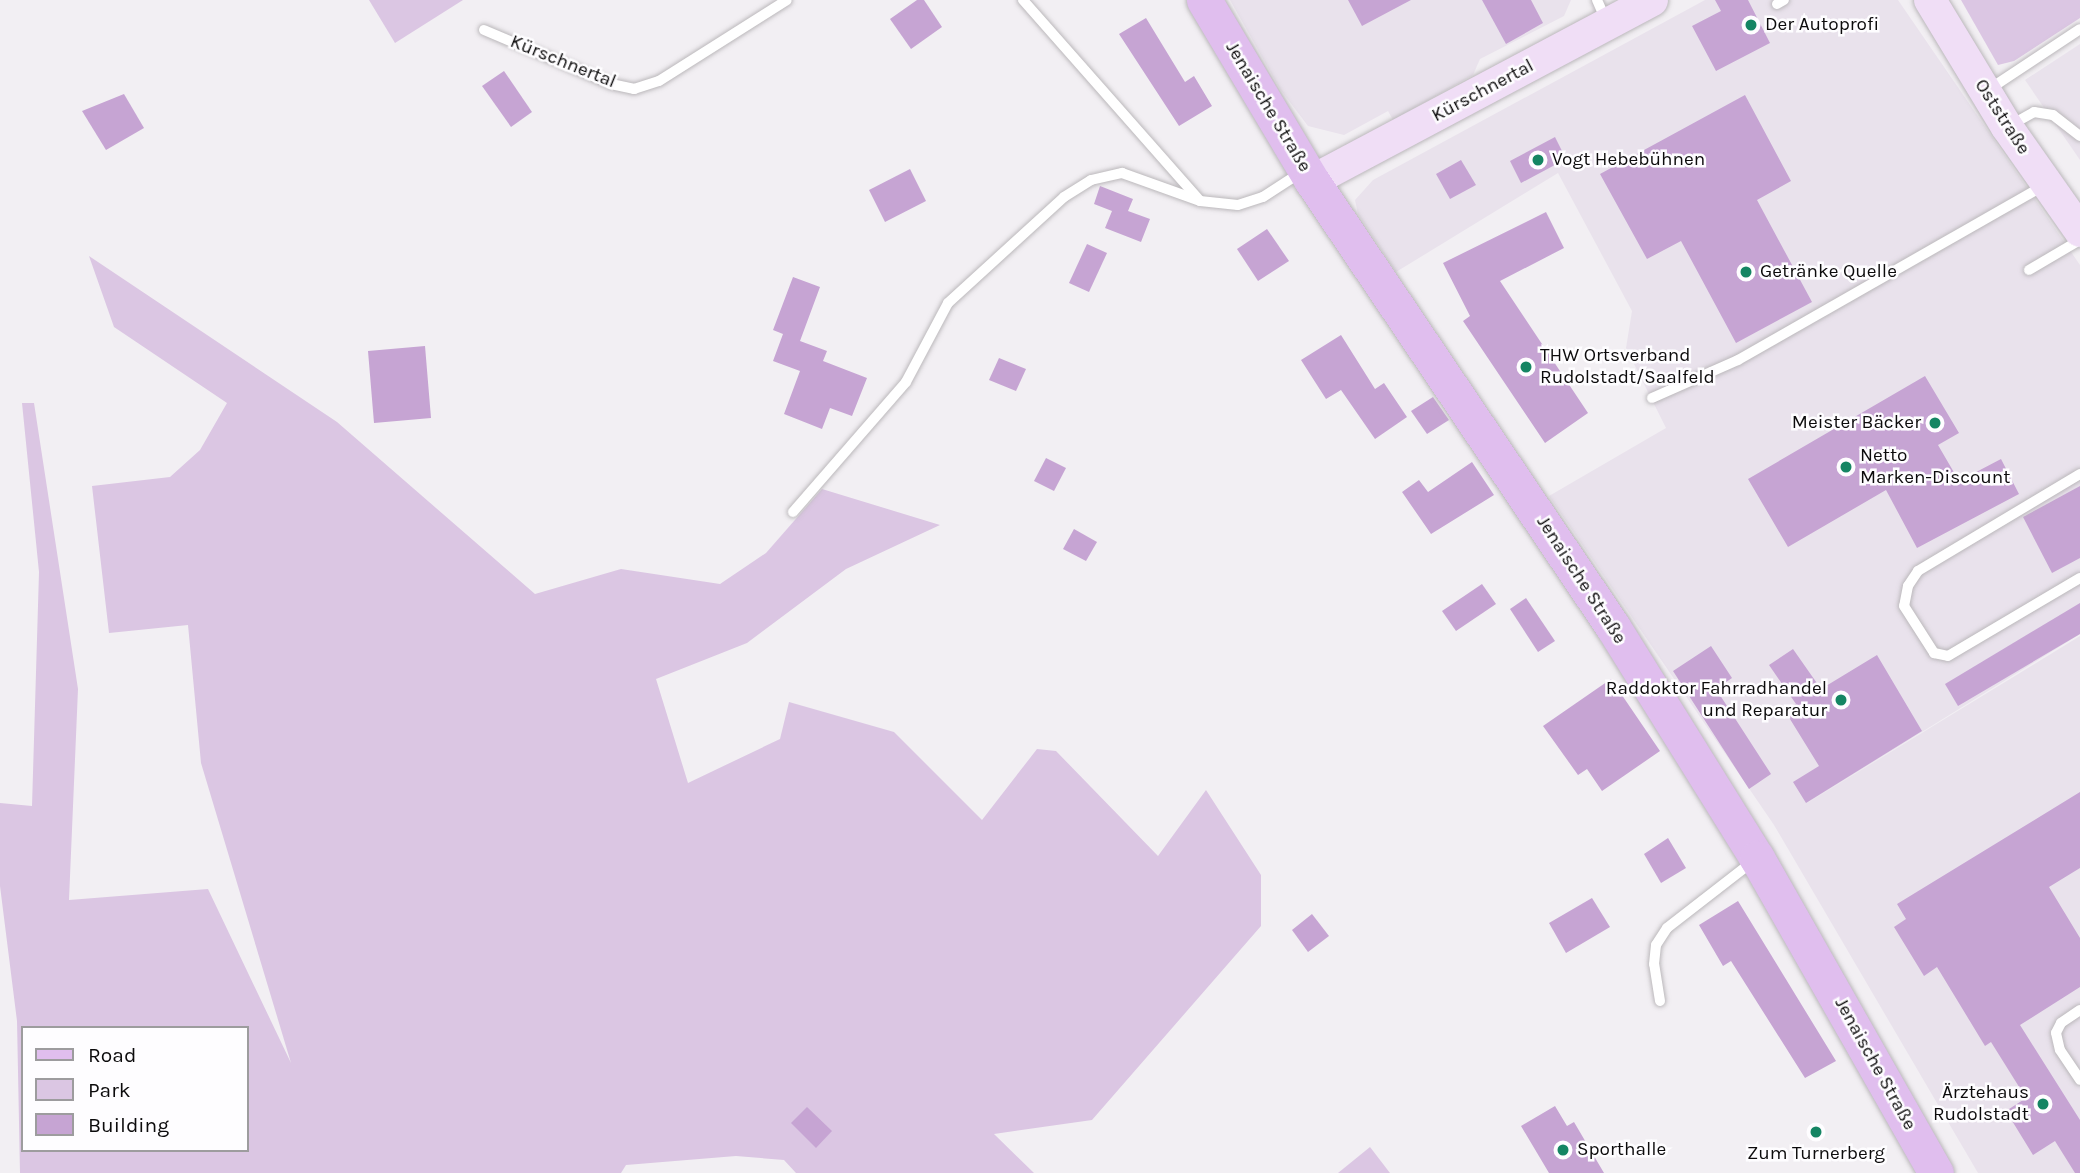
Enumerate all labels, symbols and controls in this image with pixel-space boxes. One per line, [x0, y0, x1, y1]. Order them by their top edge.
place label: Der Autoprofi [1765, 14, 1879, 36]
marker: Der Autoprofi [1743, 17, 1759, 33]
street label: Kürschnertal [507, 30, 619, 94]
street label: Jenaische Straße [1220, 38, 1316, 176]
street label: Kürschnertal [1428, 55, 1538, 127]
street label: Oststraße [1969, 75, 2035, 159]
place label: Vogt Hebebühnen [1552, 149, 1705, 171]
marker: Vogt Hebebühnen [1530, 152, 1546, 168]
place label: Getränke Quelle [1760, 261, 1897, 283]
marker: Getränke Quelle [1738, 264, 1754, 280]
place label: THW Ortsverband Rudolstadt/Saalfeld [1540, 345, 1715, 389]
marker: THW Ortsverband Rudolstadt/Saalfeld [1518, 359, 1534, 375]
place label: Meister Bäcker [1792, 412, 1921, 434]
marker: Meister Bäcker [1927, 415, 1943, 431]
place label: Netto Marken-Discount [1860, 445, 2010, 489]
marker: Netto Marken-Discount [1838, 459, 1854, 475]
street label: Jenaische Straße [1531, 512, 1631, 648]
place label: Raddoktor Fahrradhandel und Reparatur [1606, 678, 1827, 722]
marker: Raddoktor Fahrradhandel und Reparatur [1833, 692, 1849, 708]
street label: Jenaische Straße [1829, 994, 1921, 1134]
legend [21, 1026, 248, 1152]
text: Road [88, 1043, 136, 1067]
text: Park [88, 1078, 131, 1102]
place label: Ärztehaus Rudolstadt [1933, 1082, 2029, 1126]
marker: Ärztehaus Rudolstadt [2035, 1096, 2051, 1112]
text: Building [88, 1113, 169, 1137]
marker: Zum Turnerberg [1808, 1124, 1824, 1140]
place label: Sporthalle [1577, 1139, 1666, 1161]
marker: Sporthalle [1555, 1142, 1571, 1158]
place label: Zum Turnerberg [1747, 1143, 1885, 1165]

